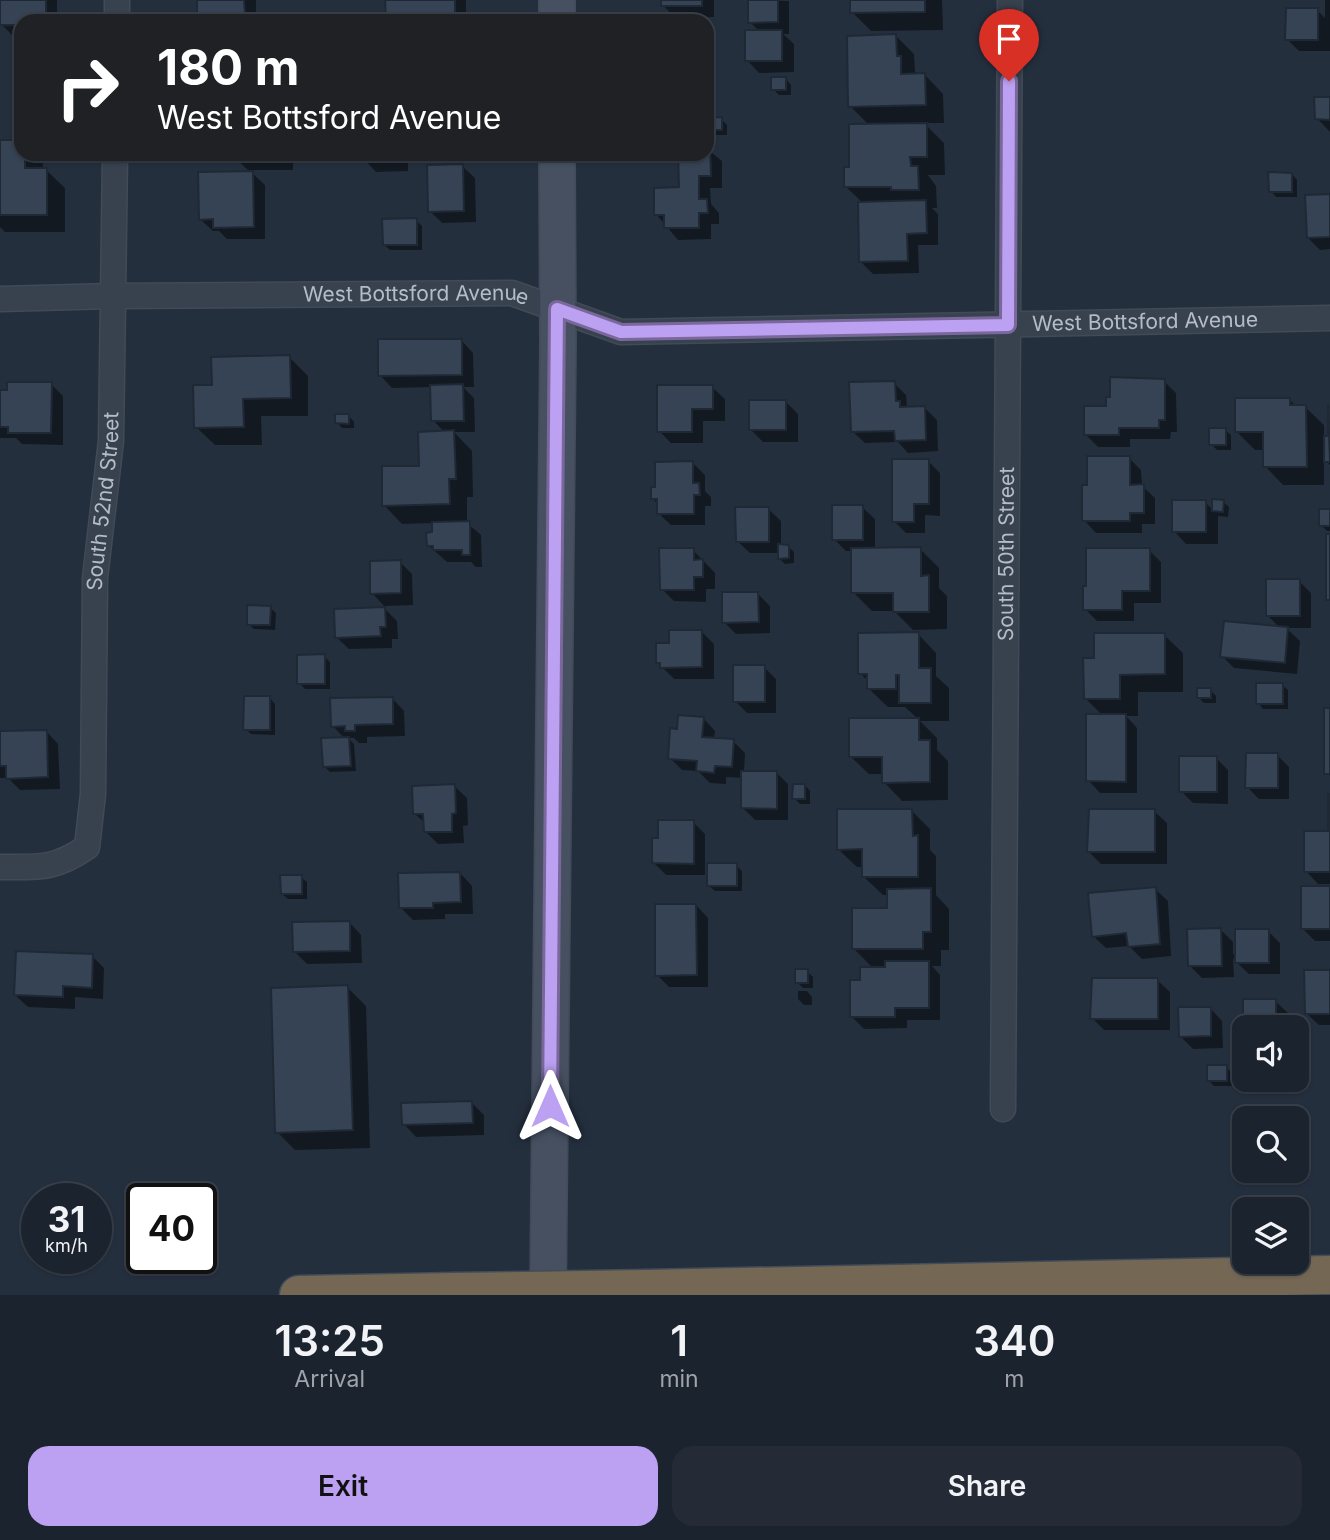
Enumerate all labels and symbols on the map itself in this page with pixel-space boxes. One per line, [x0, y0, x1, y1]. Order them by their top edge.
pin [979, 9, 1039, 81]
street label: West Bottsford Avenue [303, 280, 532, 310]
street label: West Bottsford Avenue [1032, 306, 1258, 336]
street label: South 52nd Street [82, 412, 123, 591]
street label: South 50th Street [993, 467, 1019, 641]
position arrow [513, 1069, 587, 1143]
speed limit sign: 40 [126, 1183, 217, 1274]

